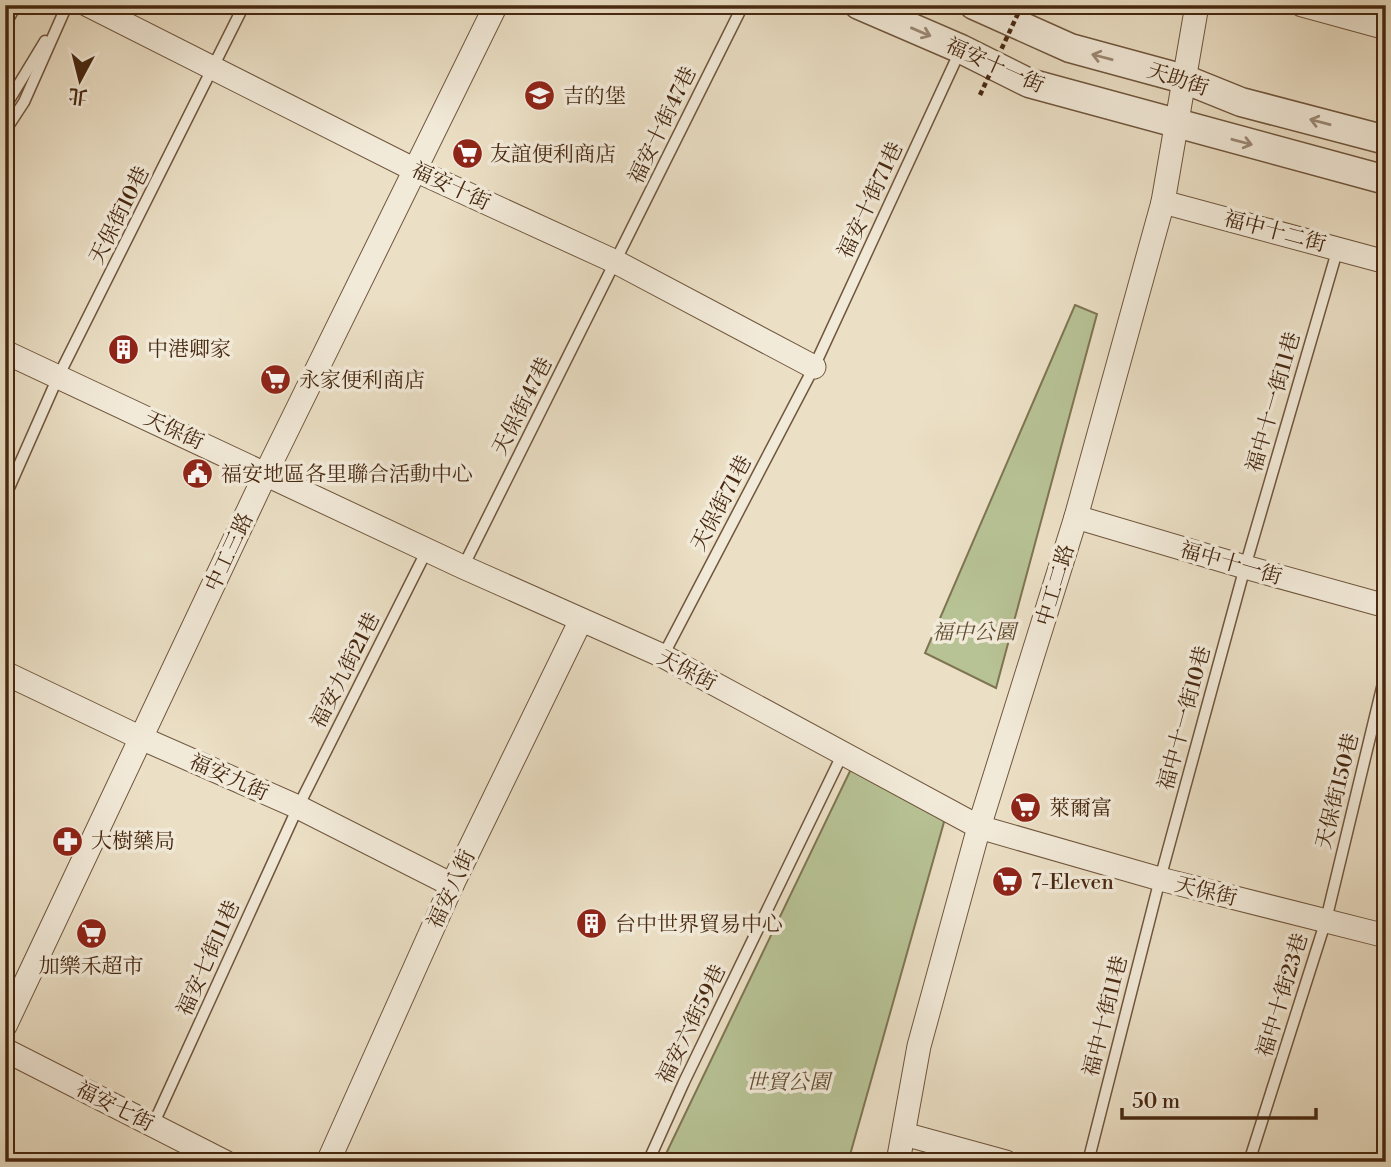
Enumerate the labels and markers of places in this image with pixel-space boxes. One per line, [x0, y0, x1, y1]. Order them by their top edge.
school or university icon: 吉的堡 [523, 79, 557, 113]
place label: 吉的堡 [563, 84, 626, 110]
supermarket icon: 友誼便利商店 [450, 137, 484, 171]
place label: 友誼便利商店 [490, 142, 616, 168]
building icon: 中港卿家 [107, 332, 141, 366]
place label: 中港卿家 [147, 337, 231, 363]
supermarket icon: 永家便利商店 [259, 363, 293, 397]
place label: 永家便利商店 [299, 368, 425, 394]
public building icon: 福安地區各里聯合活動中心 [181, 457, 215, 491]
place label: 福安地區各里聯合活動中心 [221, 462, 473, 488]
supermarket icon: 萊爾富 [1009, 791, 1043, 825]
place label: 萊爾富 [1049, 796, 1112, 822]
pharmacy icon: 大樹藥局 [51, 824, 85, 858]
place label: 大樹藥局 [91, 829, 175, 855]
supermarket icon: 7-Eleven [991, 865, 1025, 899]
place label: 7-Eleven [1031, 870, 1114, 896]
building icon: 台中世界貿易中心 [575, 907, 609, 941]
place label: 台中世界貿易中心 [615, 912, 783, 938]
supermarket icon: 加樂禾超市 [74, 917, 108, 951]
place label: 加樂禾超市 [39, 954, 144, 980]

